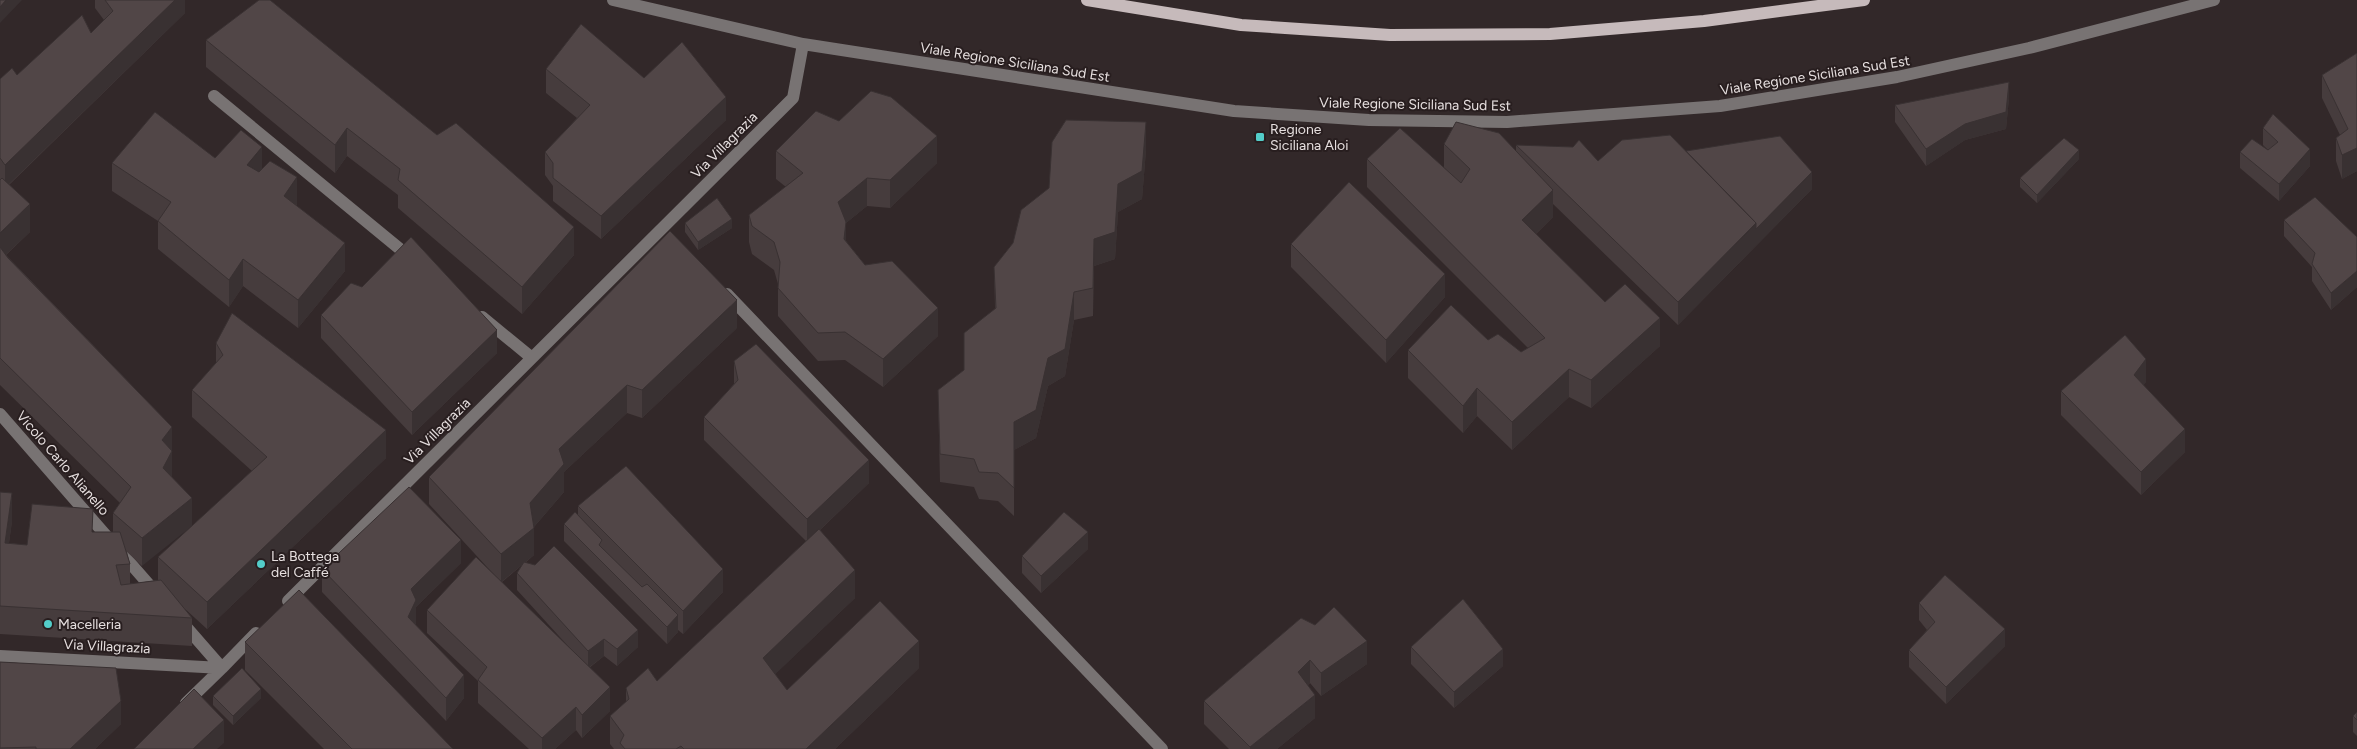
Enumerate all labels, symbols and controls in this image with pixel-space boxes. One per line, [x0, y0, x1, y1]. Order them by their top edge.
street label: Viale Regione Siciliana Sud Est [919, 39, 1111, 86]
street label: Viale Regione Siciliana Sud Est [1719, 52, 1911, 99]
street label: Viale Regione Siciliana Sud Est [1319, 94, 1511, 115]
street label: Via Villagrazia [688, 109, 761, 182]
place label: Regione Siciliana Aloi [1270, 121, 1348, 154]
marker: Regione Siciliana Aloi [1254, 131, 1266, 143]
street label: Via Villagrazia [401, 395, 474, 468]
street label: Vicolo Carlo Alianello [13, 408, 113, 519]
place label: La Bottega del Caffé [271, 548, 339, 581]
marker: La Bottega del Caffé [255, 558, 267, 570]
place label: Macelleria [58, 616, 121, 633]
marker: Macelleria [42, 618, 54, 630]
street label: Via Villagrazia [63, 636, 151, 657]

